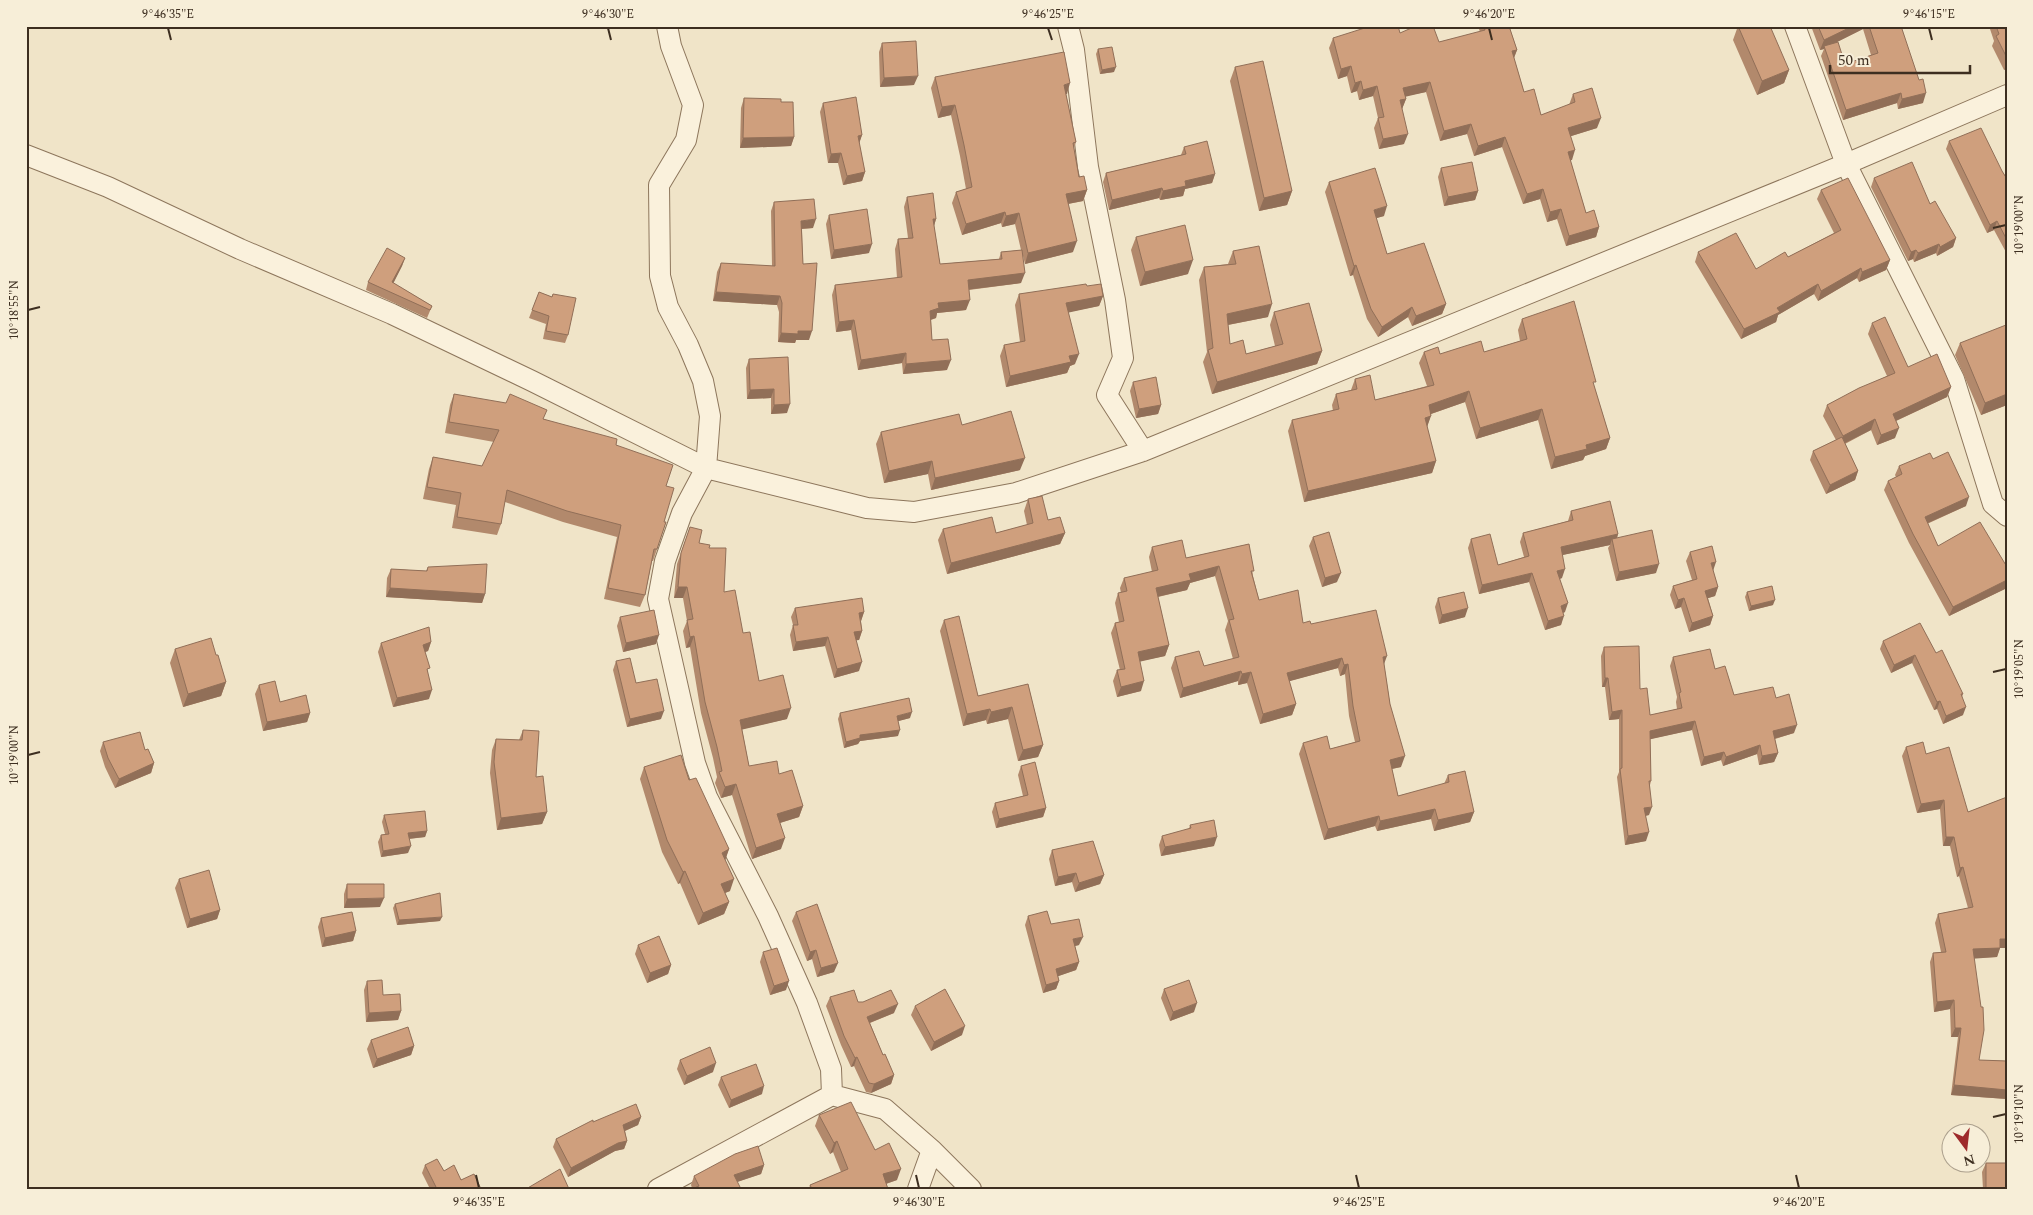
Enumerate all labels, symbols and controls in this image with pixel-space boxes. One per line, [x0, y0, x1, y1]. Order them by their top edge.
text: 9°46'35"E [142, 5, 194, 24]
text: 9°46'30"E [582, 5, 634, 24]
text: 9°46'25"E [1022, 5, 1074, 24]
text: 9°46'20"E [1463, 5, 1515, 24]
text: 9°46'15"E [1903, 5, 1955, 24]
scale bar [1830, 42, 1970, 74]
text: 50 m [1838, 49, 1870, 72]
text: 10°19'00"N [2010, 195, 2029, 255]
text: 10°18'55"N [5, 280, 24, 340]
text: 10°19'05"N [2010, 639, 2029, 699]
text: 10°19'00"N [5, 725, 24, 785]
text: 10°19'10"N [2010, 1084, 2029, 1144]
north arrow [1940, 1122, 1990, 1172]
text: N [1961, 1148, 1977, 1172]
text: 9°46'35"E [453, 1193, 505, 1212]
text: 9°46'30"E [893, 1193, 945, 1212]
text: 9°46'25"E [1333, 1193, 1385, 1212]
text: 9°46'20"E [1773, 1193, 1825, 1212]

